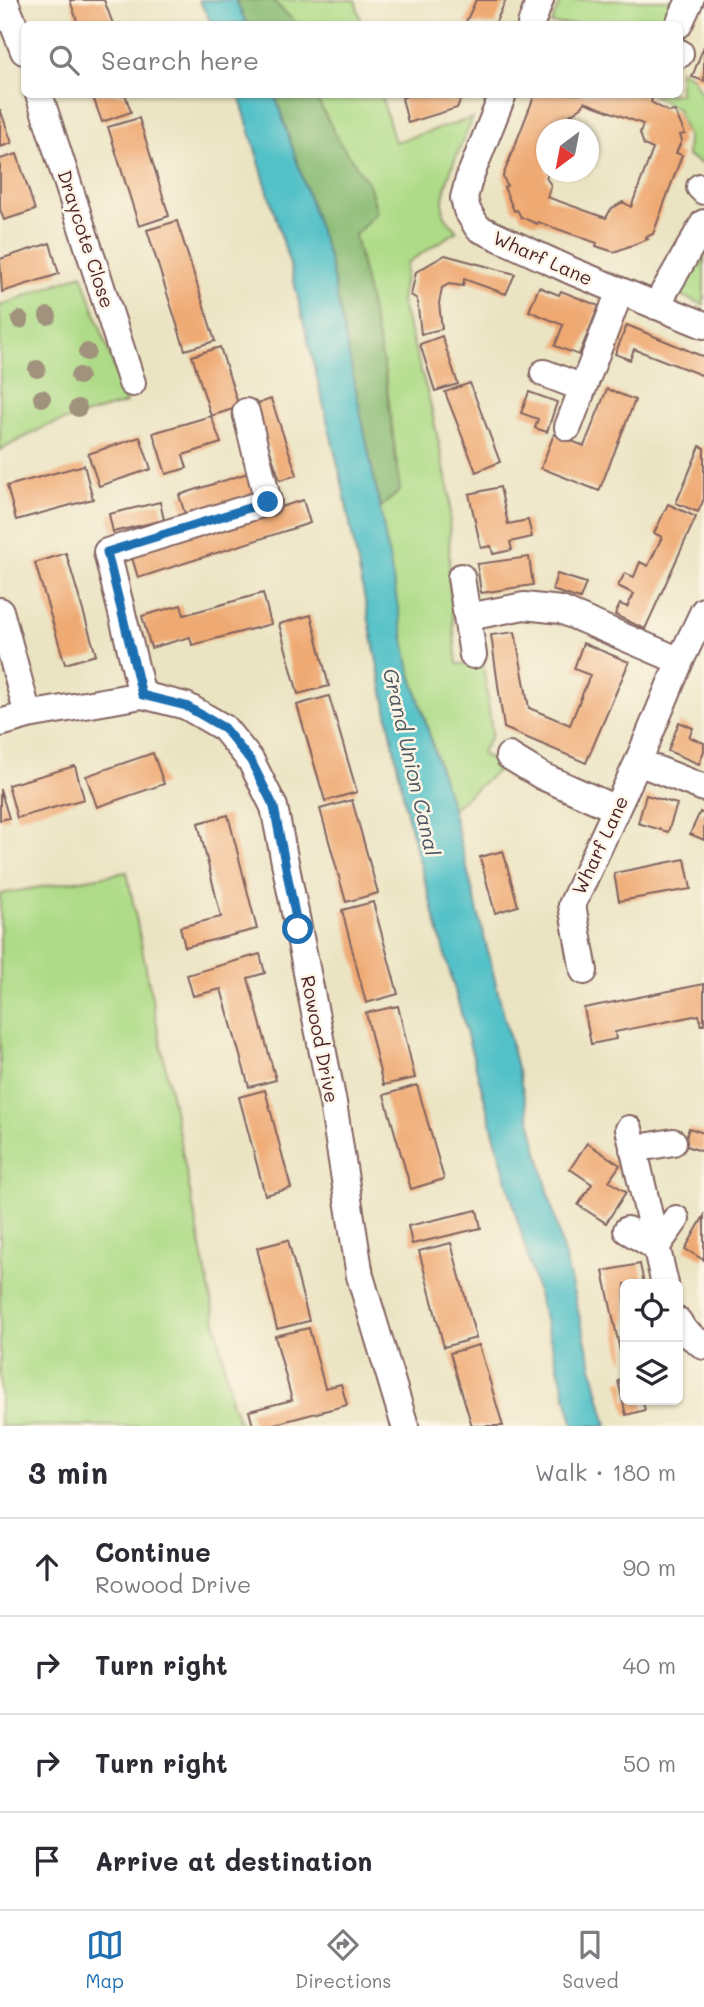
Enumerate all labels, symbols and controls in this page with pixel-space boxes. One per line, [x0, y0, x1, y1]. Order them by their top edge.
search box [21, 21, 683, 98]
icon: search [45, 41, 83, 79]
text: Search here [101, 43, 259, 77]
north arrow [536, 119, 599, 182]
street label: Draycote Close [52, 167, 121, 311]
street label: Wharf Lane [490, 224, 597, 291]
route end [252, 486, 283, 517]
water label: Grand Union Canal [378, 665, 447, 859]
street label: Wharf Lane [566, 791, 633, 898]
route start [282, 913, 313, 944]
street label: Rowood Drive [296, 973, 345, 1105]
map controls [620, 1279, 683, 1405]
button: locate [620, 1279, 683, 1342]
button: layers [620, 1342, 683, 1405]
text: 3 min [28, 1452, 108, 1492]
text: Walk · 180 m [535, 1457, 676, 1487]
text: Continue [95, 1535, 211, 1569]
icon: ahead [28, 1548, 66, 1586]
text: 90 m [623, 1552, 676, 1582]
text: Rowood Drive [95, 1569, 251, 1599]
icon: right [28, 1646, 66, 1684]
text: Turn right [95, 1648, 228, 1682]
text: 40 m [623, 1650, 676, 1680]
icon: right [28, 1744, 66, 1782]
text: Turn right [95, 1746, 228, 1780]
text: 50 m [623, 1748, 676, 1778]
icon: arrive [28, 1842, 66, 1880]
text: Arrive at destination [95, 1844, 372, 1878]
tab: Map [85, 1926, 124, 1993]
tab: Directions [295, 1926, 391, 1993]
tab: Saved [562, 1926, 619, 1993]

